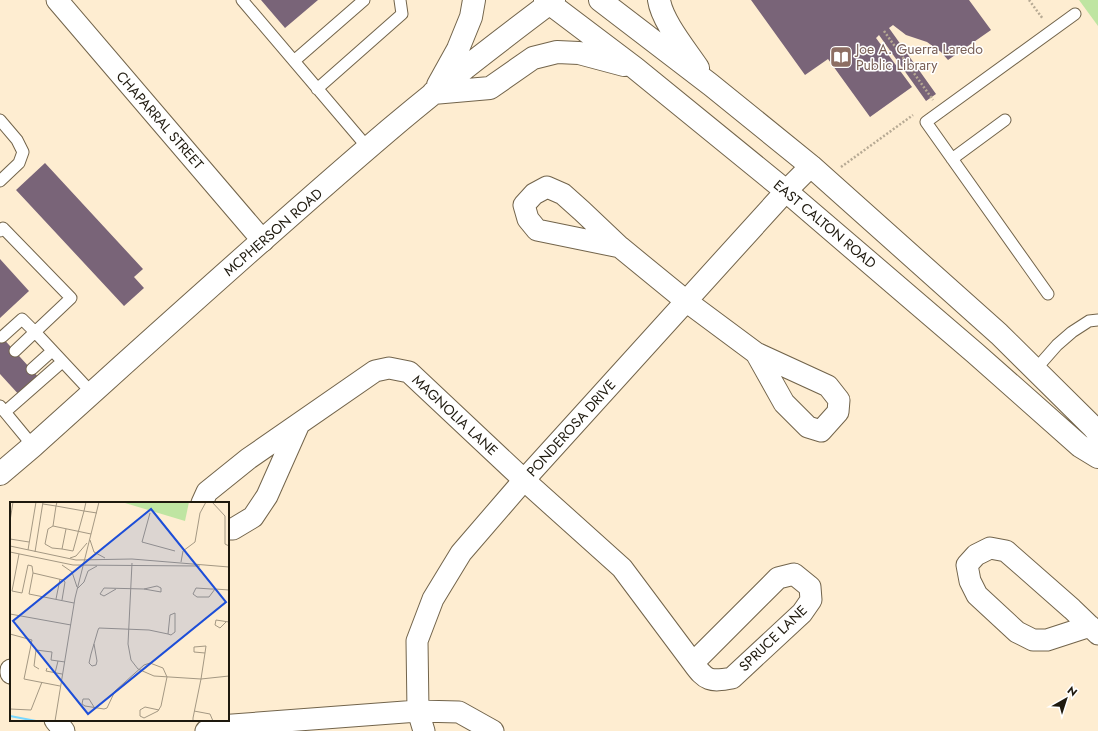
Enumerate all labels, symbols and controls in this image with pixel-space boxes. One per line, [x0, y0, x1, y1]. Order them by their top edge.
place label: Joe A. Guerra Laredo Public Library [854, 39, 983, 75]
library icon: Joe A. Guerra Laredo Public Library [828, 44, 854, 70]
street label: CHAPARRAL STREET [112, 67, 209, 174]
street label: EAST CALTON ROAD [769, 175, 881, 273]
street label: MCPHERSON ROAD [219, 183, 327, 281]
street label: MAGNOLIA LANE [408, 370, 502, 460]
street label: PONDEROSA DRIVE [522, 375, 620, 481]
inset map [10, 502, 229, 721]
street label: SPRUCE LANE [734, 600, 812, 676]
north arrow [1046, 679, 1086, 719]
text: N [1064, 682, 1081, 700]

